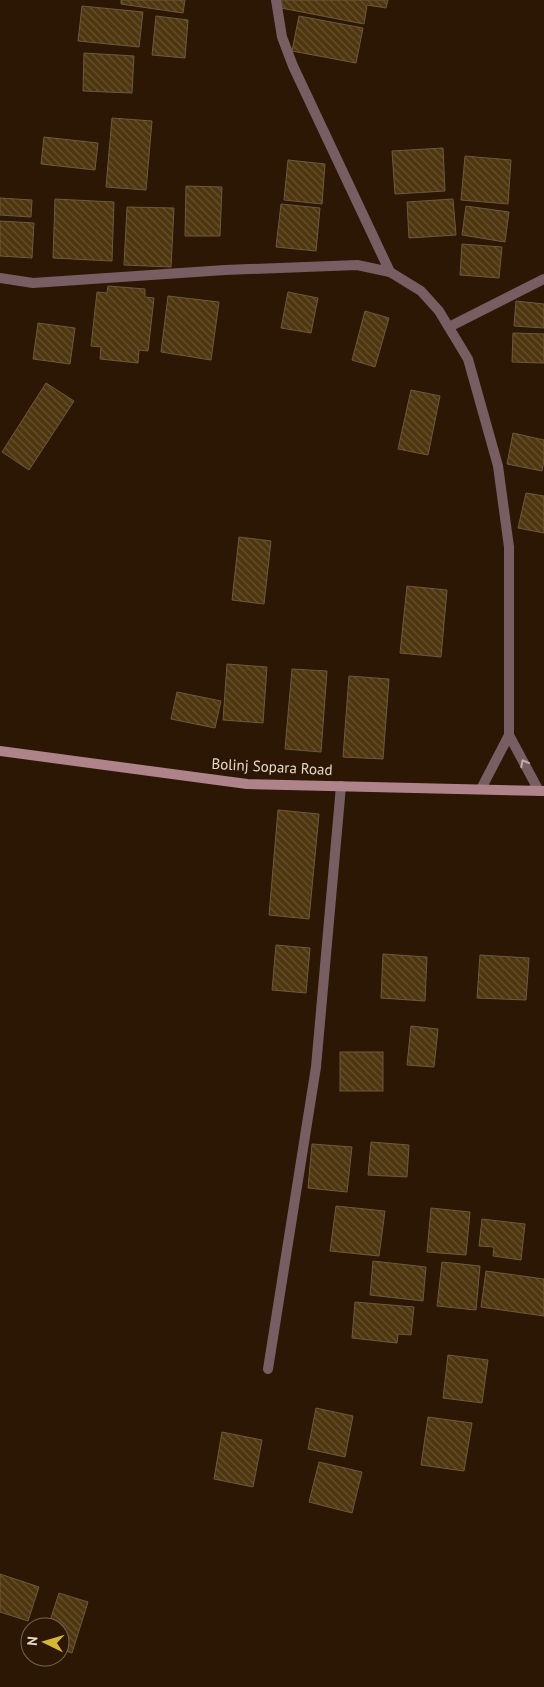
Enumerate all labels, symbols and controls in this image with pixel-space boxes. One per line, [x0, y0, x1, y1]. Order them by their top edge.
street label: Bolinj Sopara Road [211, 754, 333, 779]
one-way arrow [520, 759, 530, 768]
north arrow [20, 1617, 70, 1667]
text: N [23, 1635, 41, 1646]

